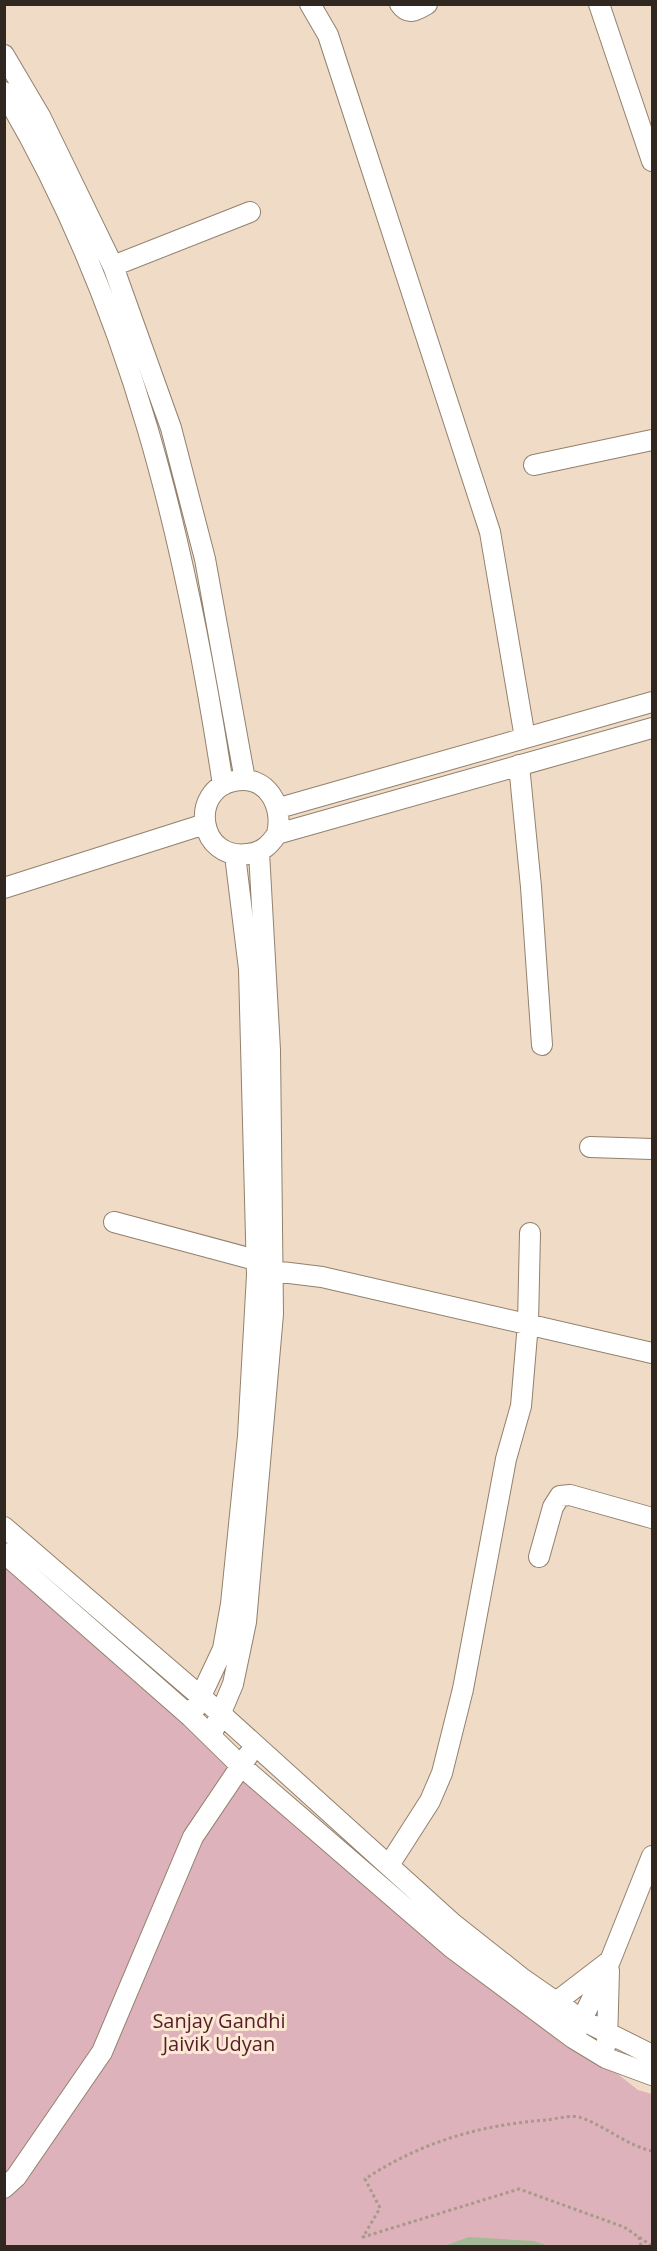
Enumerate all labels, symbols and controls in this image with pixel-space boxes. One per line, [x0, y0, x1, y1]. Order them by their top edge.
park label: Sanjay Gandhi Jaivik Udyan [152, 2007, 286, 2057]

